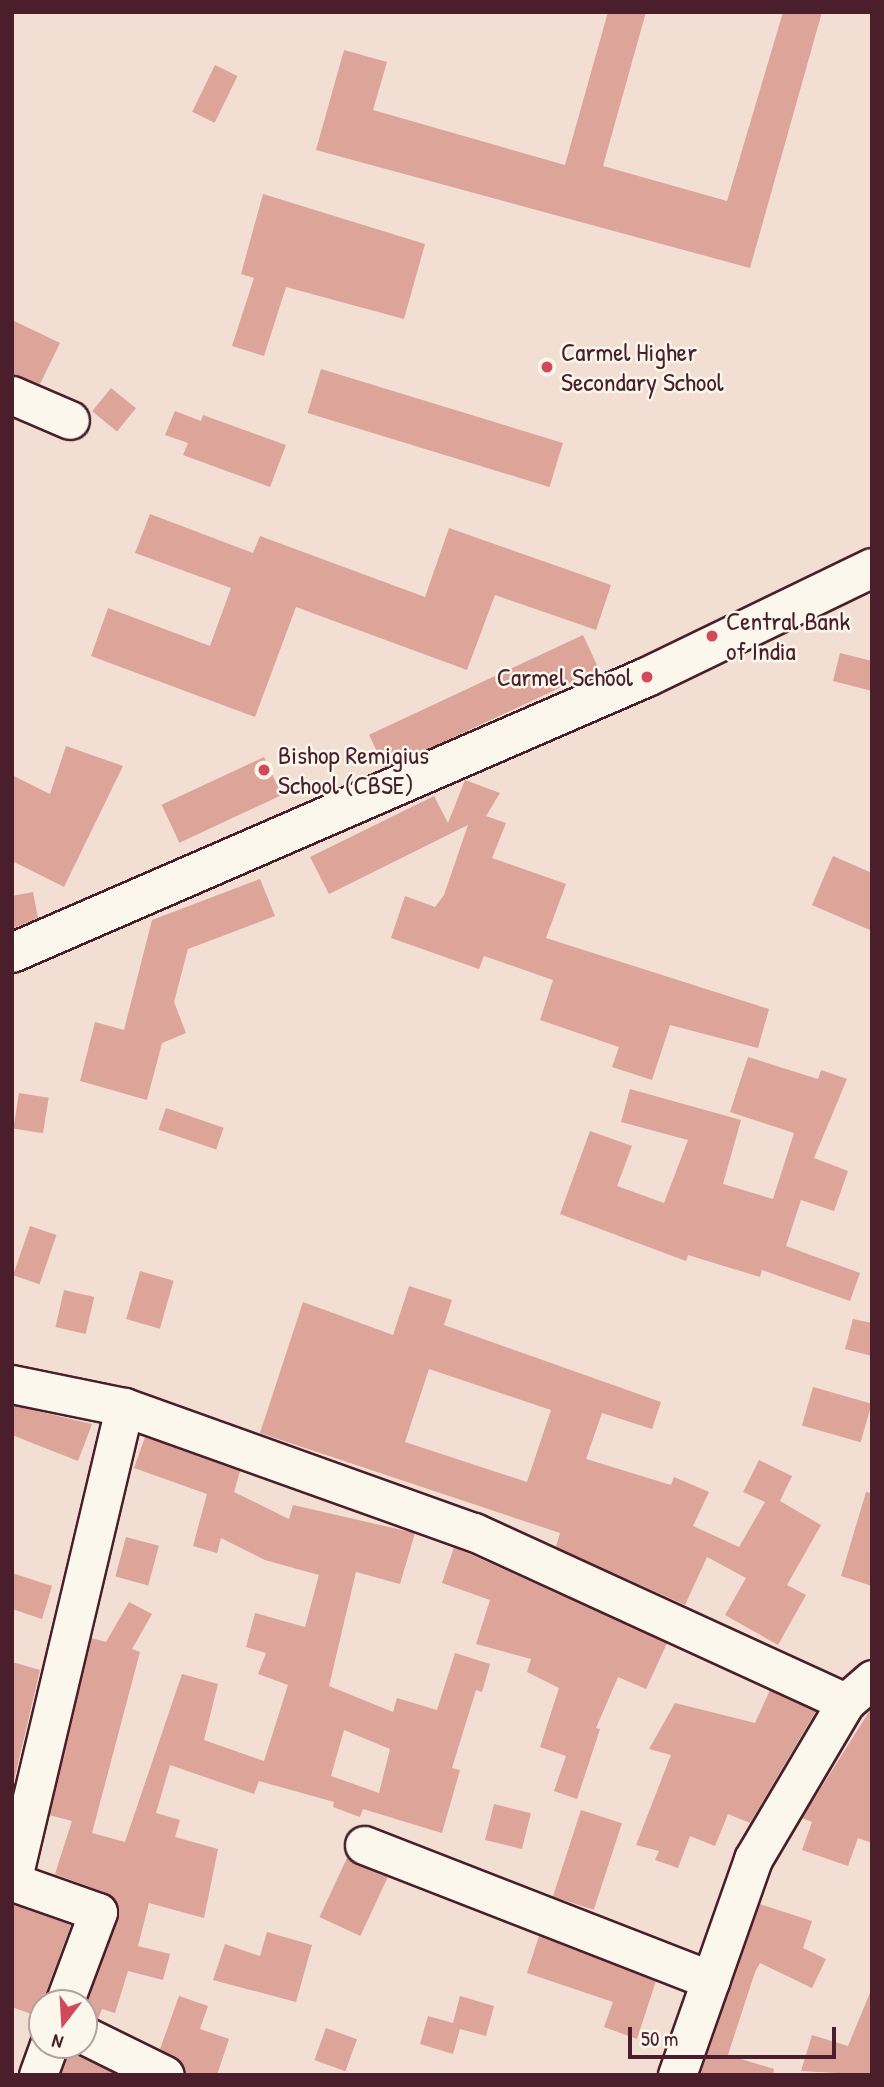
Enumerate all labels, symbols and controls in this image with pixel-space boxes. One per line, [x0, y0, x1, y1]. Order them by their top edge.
place label: Carmel Higher Secondary School [561, 336, 724, 398]
marker: Carmel Higher Secondary School [539, 359, 555, 375]
place label: Central Bank of India [726, 605, 850, 666]
marker: Central Bank of India [704, 628, 720, 644]
place label: Carmel School [497, 661, 633, 693]
marker: Carmel School [639, 669, 655, 685]
place label: Bishop Remigius School (CBSE) [278, 739, 429, 800]
marker: Bishop Remigius School (CBSE) [256, 762, 272, 778]
north arrow [28, 1989, 98, 2059]
scale bar [632, 2014, 840, 2058]
text: 50 m [641, 2024, 678, 2053]
text: N [49, 2028, 66, 2056]

